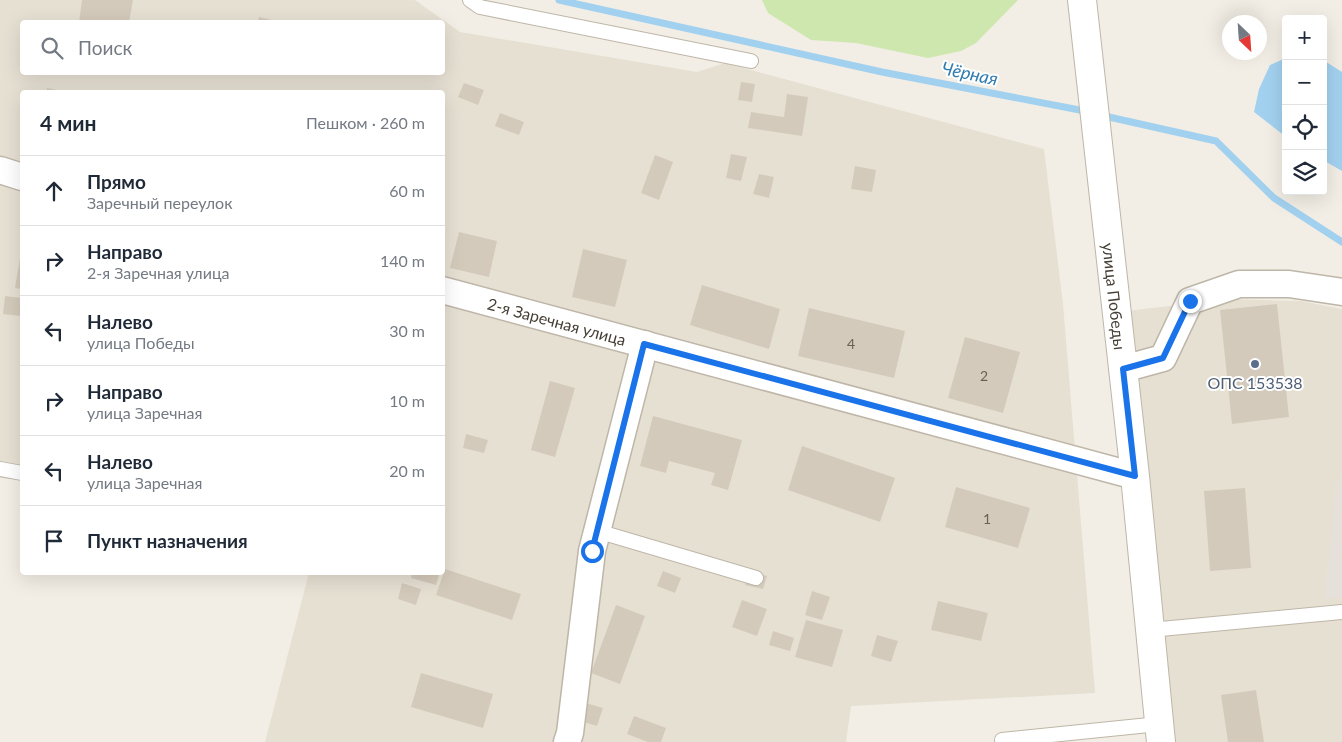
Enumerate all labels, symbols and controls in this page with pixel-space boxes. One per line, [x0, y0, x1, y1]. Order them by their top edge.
north arrow [1222, 15, 1267, 60]
map controls [1282, 15, 1327, 195]
button: + [1282, 15, 1327, 60]
search box [20, 20, 445, 75]
icon: search [38, 34, 66, 62]
text: Поиск [78, 36, 132, 59]
water label: Чёрная [940, 56, 1000, 90]
button: − [1282, 60, 1327, 105]
button: locate [1282, 105, 1327, 150]
text: 4 мин [40, 110, 97, 135]
text: Пешком · 260 m [306, 113, 425, 132]
button: layers [1282, 150, 1327, 195]
text: Прямо [87, 170, 146, 193]
icon: ahead [40, 177, 68, 205]
text: 60 m [389, 181, 425, 200]
text: Заречный переулок [87, 193, 232, 212]
text: Направо [87, 240, 163, 263]
street label: улица Победы [1100, 242, 1130, 351]
icon: right [40, 247, 68, 275]
text: 140 m [380, 251, 425, 270]
text: 2-я Заречная улица [87, 263, 230, 282]
route end [1179, 290, 1202, 313]
street label: 2-я Заречная улица [486, 293, 628, 349]
text: Налево [87, 310, 153, 333]
icon: left [40, 317, 68, 345]
text: 30 m [389, 321, 425, 340]
text: улица Победы [87, 333, 195, 352]
house number: 4 [847, 335, 855, 352]
marker: ОПС 153538 [1249, 358, 1261, 370]
house number: 2 [980, 367, 988, 384]
place label: ОПС 153538 [1207, 373, 1303, 392]
text: Направо [87, 380, 163, 403]
icon: right [40, 387, 68, 415]
text: 10 m [389, 391, 425, 410]
text: улица Заречная [87, 403, 202, 422]
text: Налево [87, 450, 153, 473]
icon: left [40, 457, 68, 485]
text: 20 m [389, 461, 425, 480]
text: улица Заречная [87, 473, 202, 492]
house number: 1 [983, 510, 991, 527]
icon: arrive [40, 527, 68, 555]
text: Пункт назначения [87, 529, 248, 552]
route start [581, 540, 604, 563]

